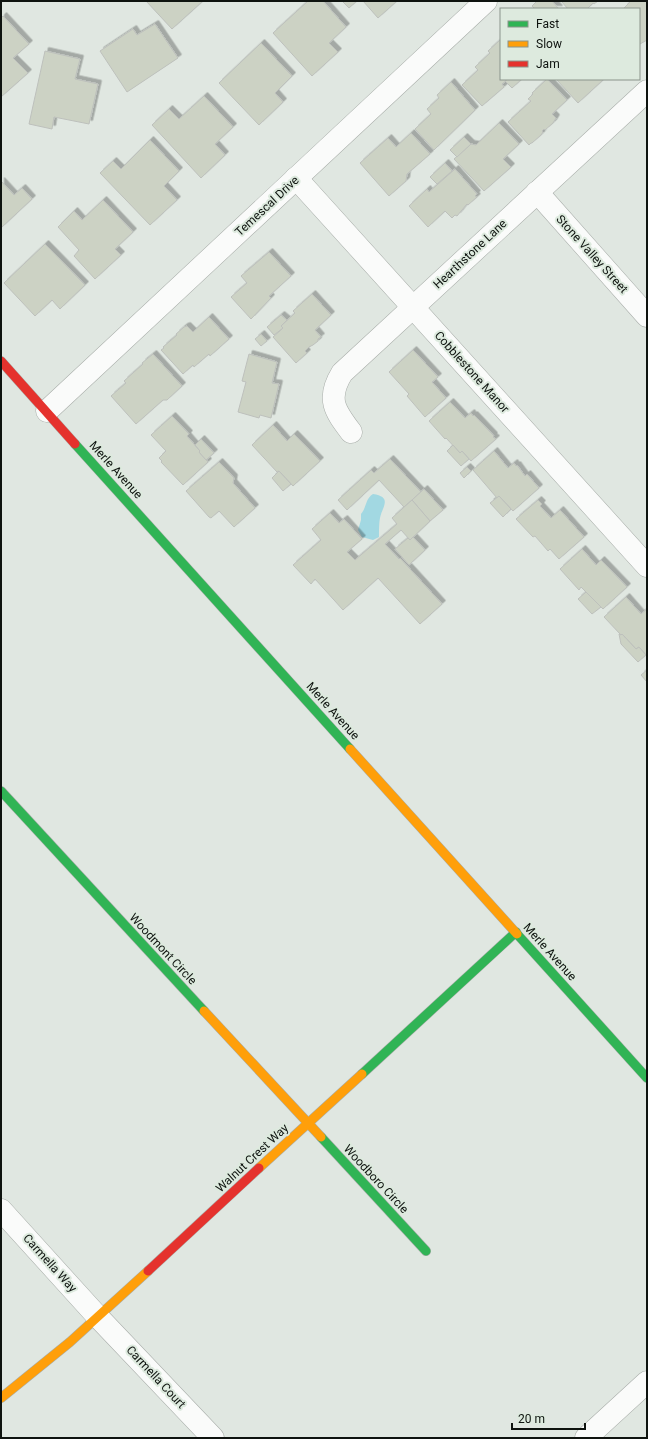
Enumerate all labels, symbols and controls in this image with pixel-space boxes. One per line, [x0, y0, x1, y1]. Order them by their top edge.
legend [500, 8, 640, 80]
text: Fast [536, 17, 559, 31]
text: Slow [536, 37, 562, 51]
text: Jam [536, 57, 560, 71]
street label: Temescal Drive [232, 173, 302, 239]
street label: Stone Valley Street [553, 212, 631, 296]
street label: Hearthstone Lane [430, 216, 510, 292]
street label: Cobblestone Manor [432, 328, 512, 416]
street label: Merle Avenue [87, 438, 145, 502]
street label: Merle Avenue [304, 679, 362, 743]
street label: Woodmont Circle [126, 911, 200, 987]
street label: Merle Avenue [521, 920, 579, 984]
street label: Walnut Crest Way [213, 1121, 291, 1195]
street label: Woodboro Circle [341, 1142, 411, 1216]
street label: Carmella Way [20, 1231, 80, 1295]
street label: Carmella Court [124, 1343, 189, 1411]
scale bar [512, 1405, 585, 1431]
text: 20 m [518, 1412, 545, 1426]

